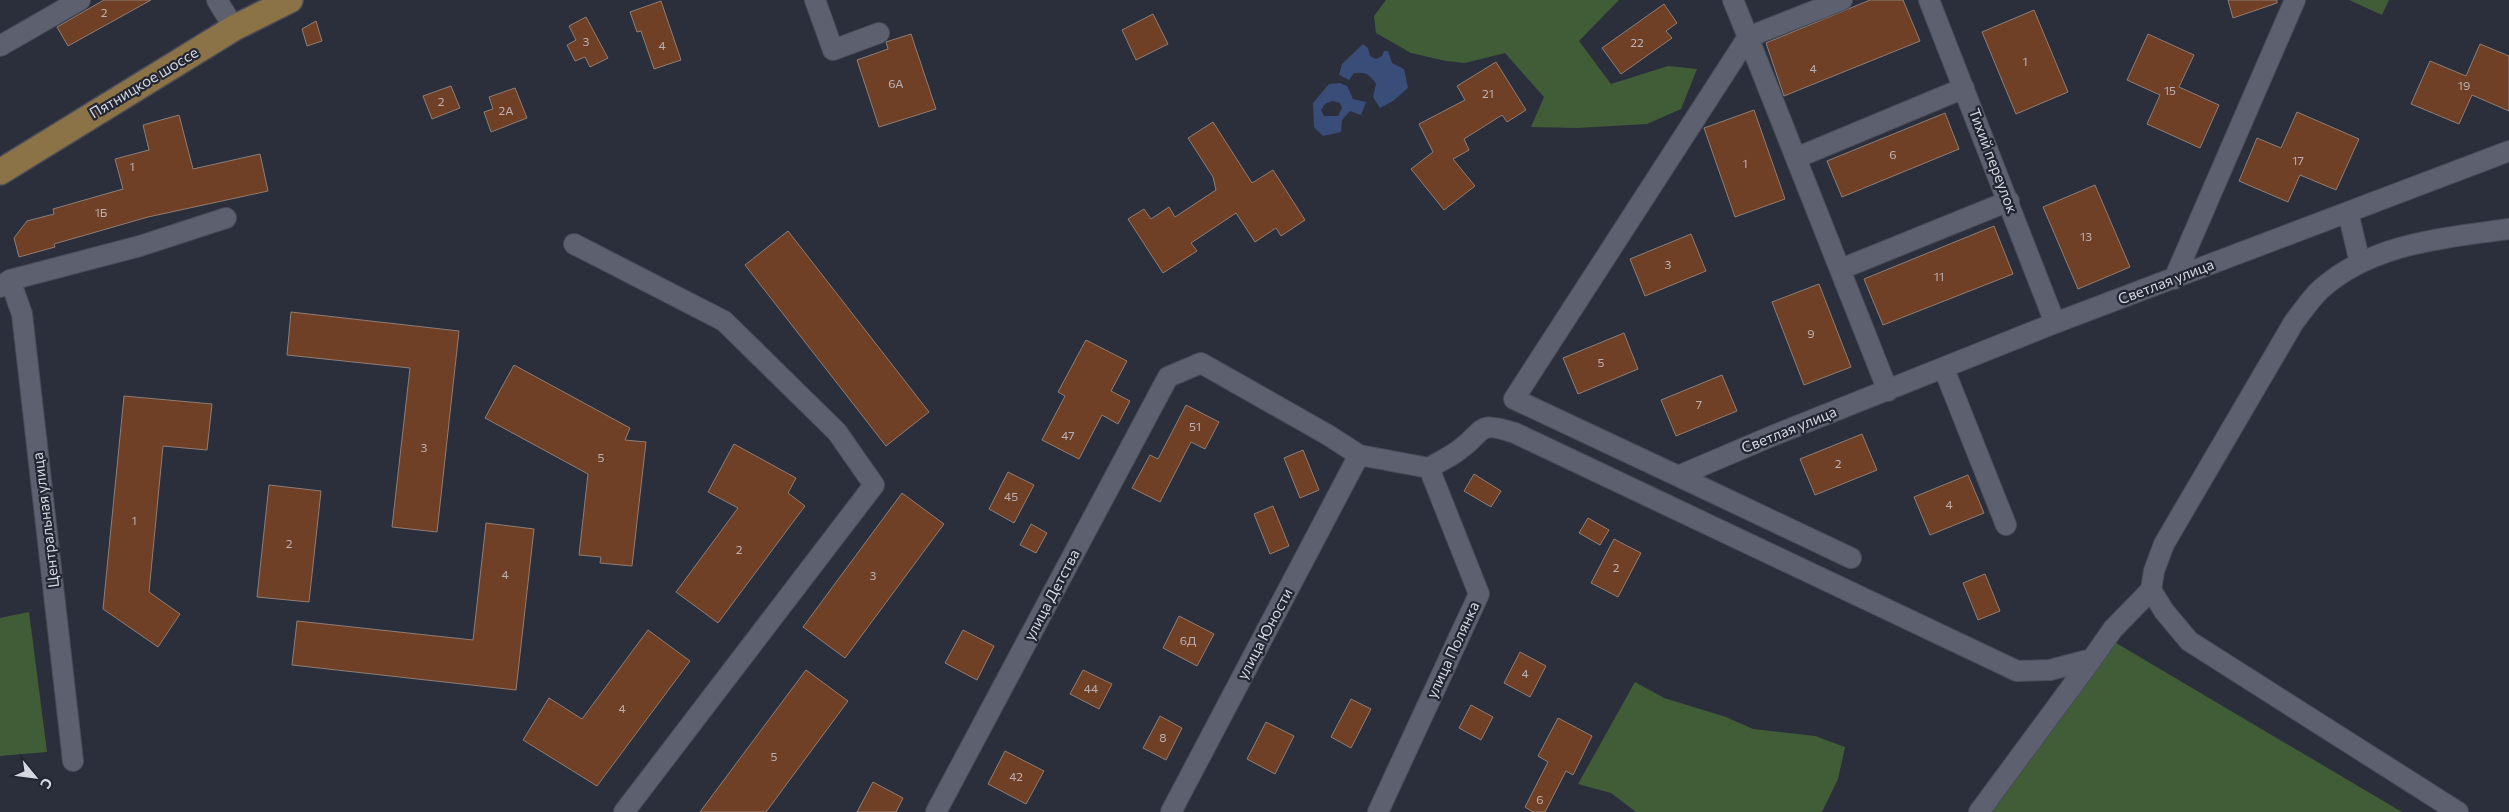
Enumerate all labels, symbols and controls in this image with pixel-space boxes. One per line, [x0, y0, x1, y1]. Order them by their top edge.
house number: 2 [101, 5, 108, 19]
house number: 3 [583, 34, 590, 48]
house number: 22 [1630, 35, 1644, 49]
house number: 4 [658, 38, 666, 52]
street label: Пятницкое шоссе [86, 43, 201, 122]
house number: 1 [2022, 54, 2028, 68]
house number: 4 [1809, 61, 1817, 75]
house number: 6А [888, 76, 904, 90]
house number: 19 [2458, 78, 2470, 92]
house number: 15 [2164, 83, 2176, 97]
house number: 21 [1482, 86, 1494, 100]
house number: 2 [438, 94, 445, 108]
house number: 2А [499, 103, 513, 117]
street label: Тихий переулок [1966, 106, 2022, 216]
house number: 6 [1889, 147, 1897, 161]
house number: 17 [2292, 153, 2304, 167]
house number: 1 [1742, 156, 1748, 170]
house number: 1 [129, 159, 135, 173]
house number: 1Б [95, 205, 108, 219]
house number: 13 [2080, 229, 2092, 243]
street label: Светлая улица [2115, 255, 2216, 308]
house number: 3 [1665, 257, 1672, 271]
house number: 11 [1934, 269, 1944, 283]
house number: 9 [1807, 326, 1815, 340]
house number: 5 [1598, 355, 1605, 369]
house number: 7 [1696, 397, 1702, 411]
street label: Светлая улица [1738, 402, 1839, 456]
house number: 51 [1189, 419, 1201, 433]
house number: 47 [1061, 428, 1075, 442]
house number: 3 [421, 440, 428, 454]
house number: 5 [598, 450, 605, 464]
street label: Центральная улица [28, 452, 62, 589]
house number: 2 [1835, 456, 1842, 470]
house number: 45 [1004, 489, 1018, 503]
house number: 4 [1945, 497, 1953, 511]
house number: 1 [131, 513, 137, 527]
house number: 2 [286, 536, 293, 550]
house number: 2 [736, 542, 743, 556]
street label: улица Детства [1020, 546, 1083, 643]
house number: 2 [1613, 560, 1620, 574]
house number: 4 [501, 567, 509, 581]
house number: 3 [870, 568, 877, 582]
street label: улица Юности [1233, 585, 1296, 682]
street label: улица Полянка [1422, 598, 1482, 701]
house number: 6Д [1180, 633, 1197, 647]
house number: 4 [1521, 666, 1529, 680]
house number: 44 [1084, 681, 1098, 695]
house number: 4 [618, 701, 626, 715]
house number: 8 [1159, 730, 1167, 744]
house number: 5 [771, 749, 778, 763]
north arrow [10, 752, 60, 802]
house number: 42 [1009, 769, 1023, 783]
text: С [37, 775, 57, 792]
house number: 6 [1536, 792, 1544, 806]

